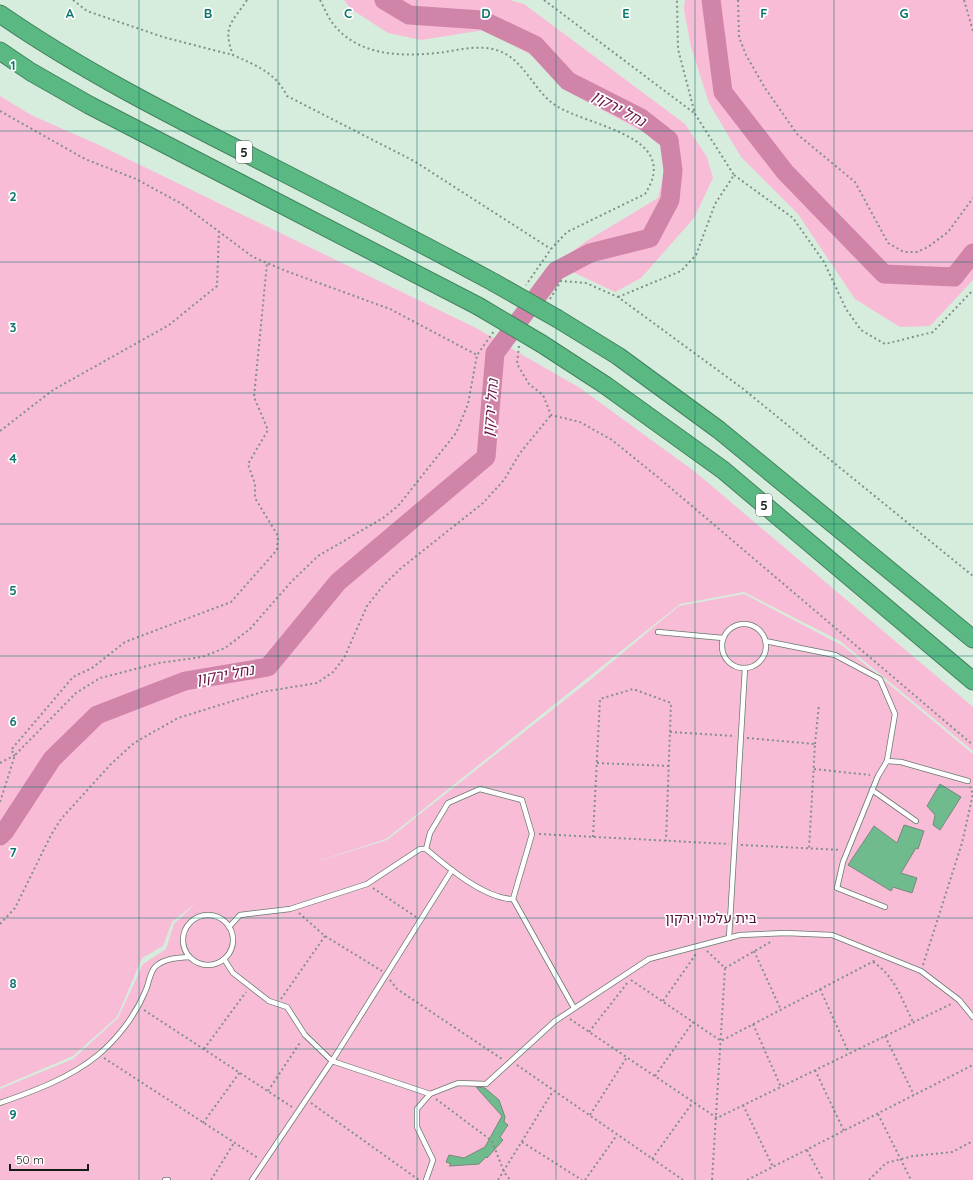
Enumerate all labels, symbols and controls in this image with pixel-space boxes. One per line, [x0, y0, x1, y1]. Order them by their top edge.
text: A [66, 5, 75, 21]
text: B [204, 5, 212, 21]
text: C [344, 5, 352, 21]
text: D [481, 5, 491, 21]
text: E [622, 5, 630, 21]
text: F [760, 5, 768, 21]
text: G [899, 5, 909, 21]
text: 1 [10, 57, 16, 73]
water label: נחל ירקון [589, 86, 650, 131]
road number: 5 [236, 141, 252, 163]
text: 2 [9, 188, 17, 204]
text: 3 [10, 319, 17, 335]
water label: נחל ירקון [478, 377, 502, 438]
text: 4 [9, 450, 17, 466]
road number: 5 [756, 494, 772, 516]
text: 5 [9, 582, 17, 598]
water label: נחל ירקון [195, 659, 257, 688]
text: 6 [9, 713, 17, 729]
text: 7 [9, 844, 17, 860]
park label: בית עלמין ירקון [665, 909, 757, 927]
text: 8 [9, 975, 17, 991]
text: 9 [9, 1106, 17, 1122]
scale bar [10, 1146, 88, 1172]
text: 50 m [16, 1152, 44, 1167]

